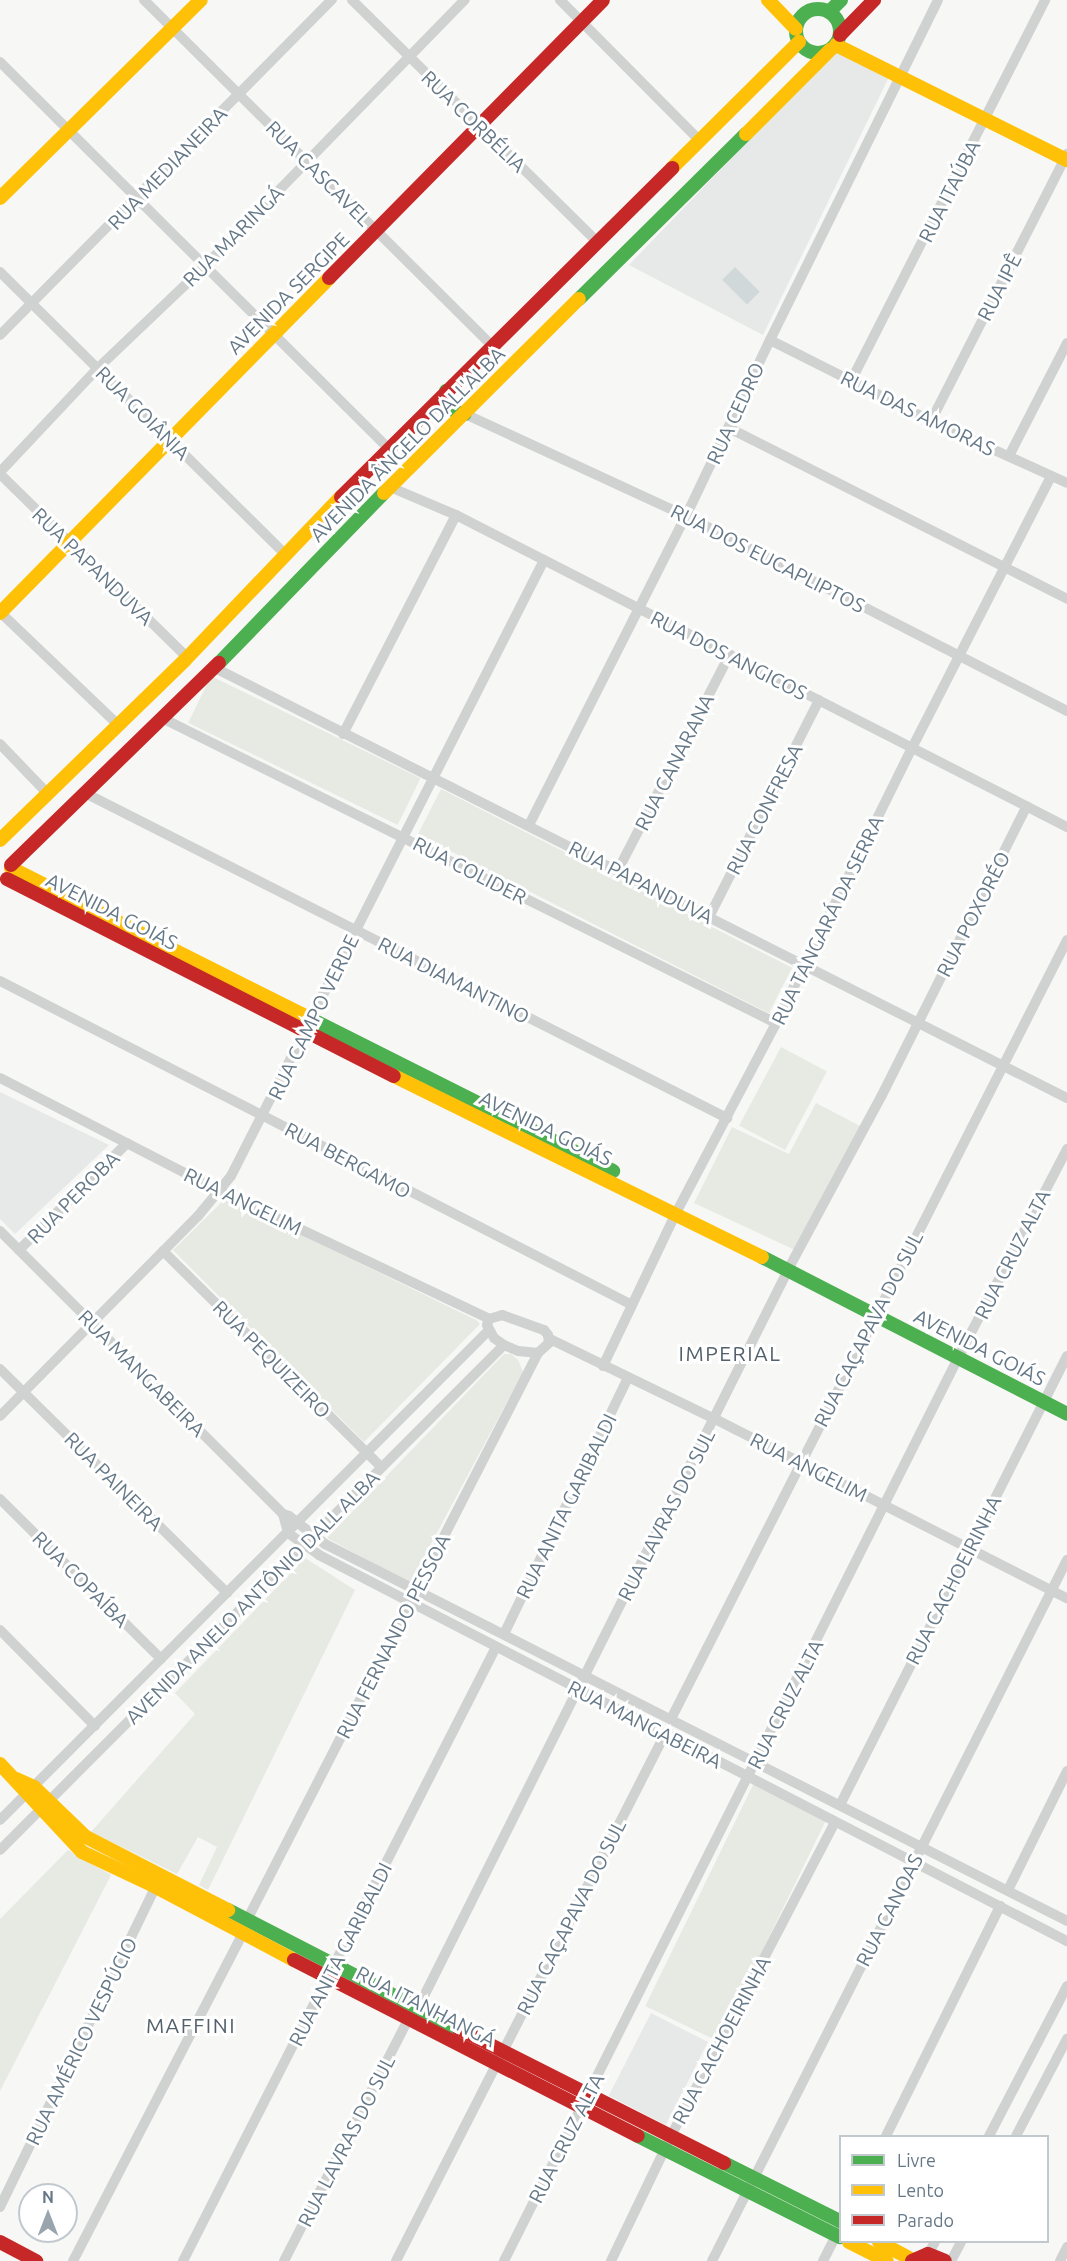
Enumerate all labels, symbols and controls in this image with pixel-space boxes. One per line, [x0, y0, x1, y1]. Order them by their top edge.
street label: RUA CORBÉLIA [417, 65, 531, 177]
street label: RUA MEDIANEIRA [102, 102, 232, 234]
street label: RUA CASCAVEL [261, 115, 377, 231]
street label: RUA ITAÚBA [913, 136, 985, 246]
street label: RUA MARINGÁ [178, 181, 288, 291]
street label: AVENIDA SERGIPE [222, 227, 354, 359]
street label: RUA IPÊ [972, 249, 1026, 325]
street label: AVENIDA ÂNGELO DALL'ALBA [305, 342, 509, 546]
street label: RUA CEDRO [701, 358, 769, 468]
street label: RUA GOIÂNIA [91, 361, 195, 465]
street label: RUA DAS AMORAS [837, 365, 999, 461]
street label: RUA DOS EUCAPLIPTOS [667, 499, 869, 617]
street label: RUA PAPANDUVA [28, 502, 158, 630]
street label: RUA DOS ANGICOS [647, 605, 811, 705]
street label: RUA CANARANA [629, 690, 719, 834]
street label: RUA CONFRESA [721, 740, 807, 878]
street label: RUA TANGARÁ DA SERRA [766, 812, 888, 1028]
street label: RUA COLIDER [409, 831, 531, 909]
street label: RUA PAPANDUVA [565, 835, 717, 929]
street label: RUA POXORÉO [931, 847, 1015, 981]
street label: AVENIDA GOIÁS [42, 868, 182, 954]
street label: RUA CAMPO VERDE [263, 931, 363, 1103]
street label: RUA DIAMANTINO [374, 931, 534, 1029]
street label: AVENIDA GOIÁS [476, 1086, 616, 1170]
street label: RUA BERGAMO [281, 1117, 415, 1203]
street label: RUA PEROBA [22, 1146, 124, 1248]
street label: RUA ANGELIM [180, 1162, 306, 1240]
street label: RUA CRUZ ALTA [969, 1185, 1055, 1323]
street label: RUA CAÇAPAVA DO SUL [808, 1227, 928, 1431]
street label: RUA PEQUIZEIRO [208, 1295, 336, 1423]
street label: AVENIDA GOIÁS [910, 1304, 1050, 1390]
street label: RUA MANGABEIRA [74, 1305, 210, 1441]
district label: IMPERIAL [679, 1340, 781, 1366]
street label: RUA ANITA GARIBALDI [511, 1410, 621, 1602]
street label: RUA LAVRAS DO SUL [612, 1425, 720, 1605]
street label: RUA PAINEIRA [60, 1427, 168, 1535]
street label: RUA ANGELIM [746, 1427, 872, 1507]
street label: AVENIDA ANELO ANTÔNIO DALL ALBA [120, 1465, 384, 1729]
street label: RUA CACHOEIRINHA [900, 1492, 1006, 1668]
street label: RUA COPAÍBA [28, 1526, 134, 1632]
street label: RUA FERNANDO PESSOA [331, 1530, 455, 1742]
street label: RUA CRUZ ALTA [742, 1635, 828, 1773]
street label: RUA MANGABEIRA [564, 1675, 726, 1773]
street label: RUA CAÇAPAVA DO SUL [511, 1815, 631, 2019]
street label: RUA CANOAS [850, 1850, 928, 1970]
street label: RUA ANITA GARIBALDI [283, 1858, 397, 2050]
street label: RUA AMÉRICO VESPÚCIO [20, 1933, 142, 2149]
street label: RUA CACHOEIRINHA [667, 1952, 775, 2128]
street label: RUA ITANHANGÁ [352, 1960, 500, 2052]
district label: MAFFINI [146, 2012, 236, 2038]
street label: RUA LAVRAS DO SUL [292, 2051, 400, 2231]
street label: RUA CRUZ ALTA [523, 2069, 609, 2207]
legend [839, 2135, 1049, 2243]
text: Livre [897, 2150, 936, 2170]
text: Lento [897, 2180, 944, 2200]
north arrow [18, 2183, 78, 2243]
text: N [42, 2188, 54, 2206]
text: Parado [897, 2210, 954, 2230]

